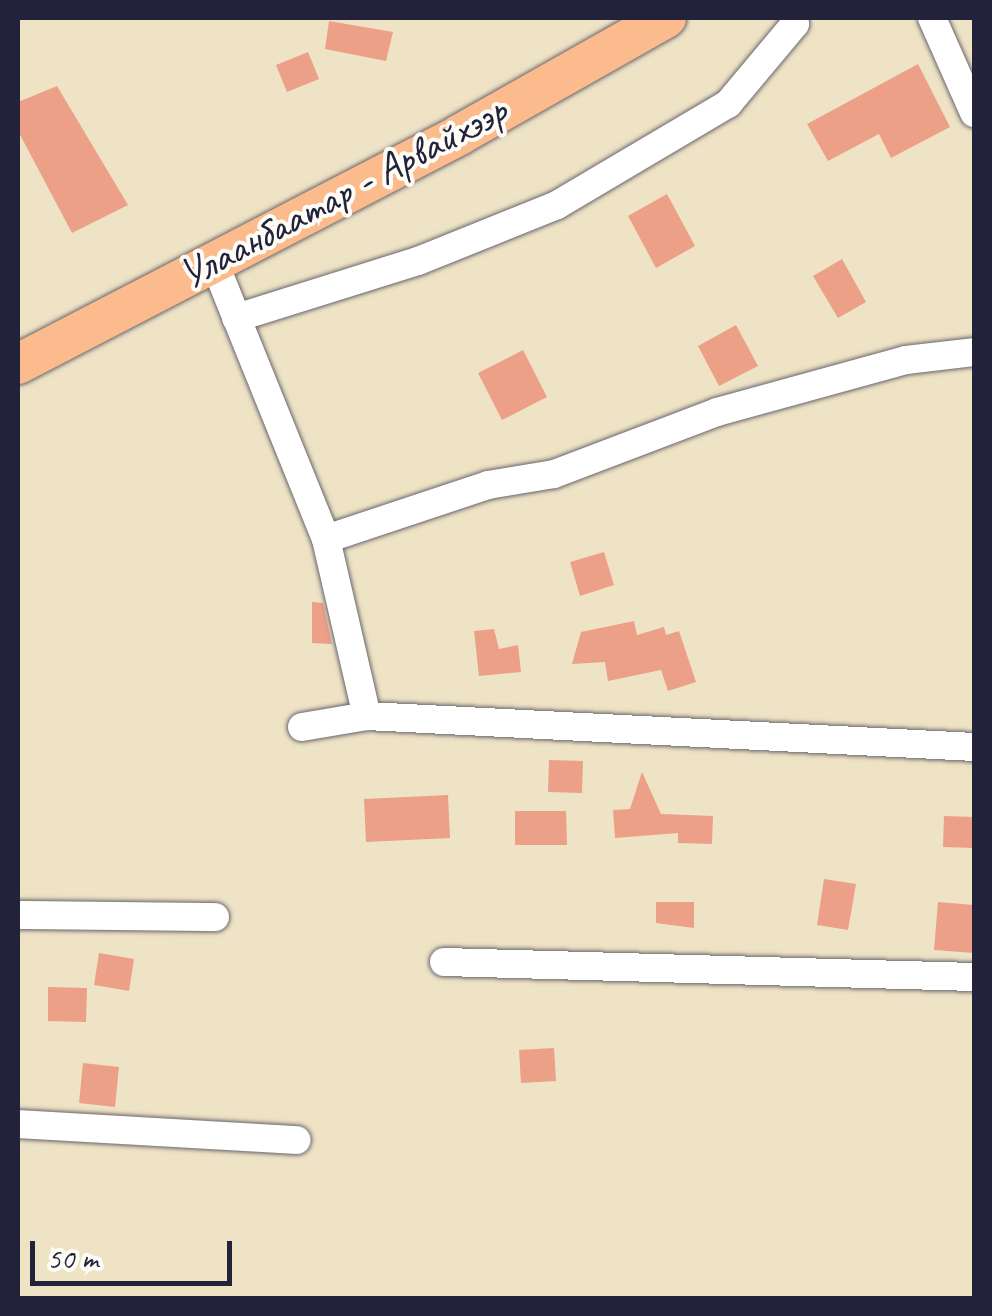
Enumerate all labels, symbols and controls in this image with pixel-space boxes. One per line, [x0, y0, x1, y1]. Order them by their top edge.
street label: Улаанбаатар - Арвайхээр [170, 85, 516, 301]
scale bar [35, 1221, 238, 1283]
text: 50 m [47, 1239, 98, 1277]

